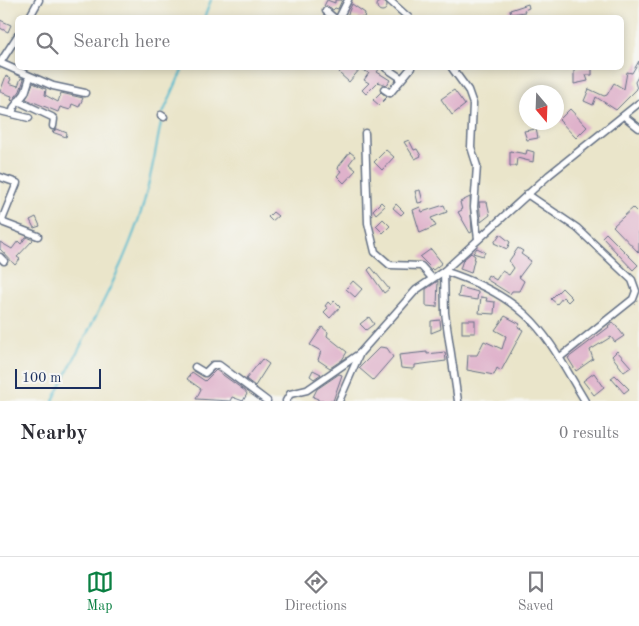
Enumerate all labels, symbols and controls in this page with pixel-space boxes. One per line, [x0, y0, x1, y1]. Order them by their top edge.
search box [15, 15, 624, 70]
icon: search [33, 29, 61, 57]
text: Search here [73, 33, 170, 52]
north arrow [519, 85, 564, 130]
scale bar [15, 366, 101, 389]
text: 100 m [22, 371, 61, 385]
text: Nearby [20, 423, 88, 444]
text: 0 results [559, 426, 619, 442]
tab: Map [86, 568, 114, 615]
tab: Directions [285, 568, 347, 615]
tab: Saved [518, 568, 553, 615]

